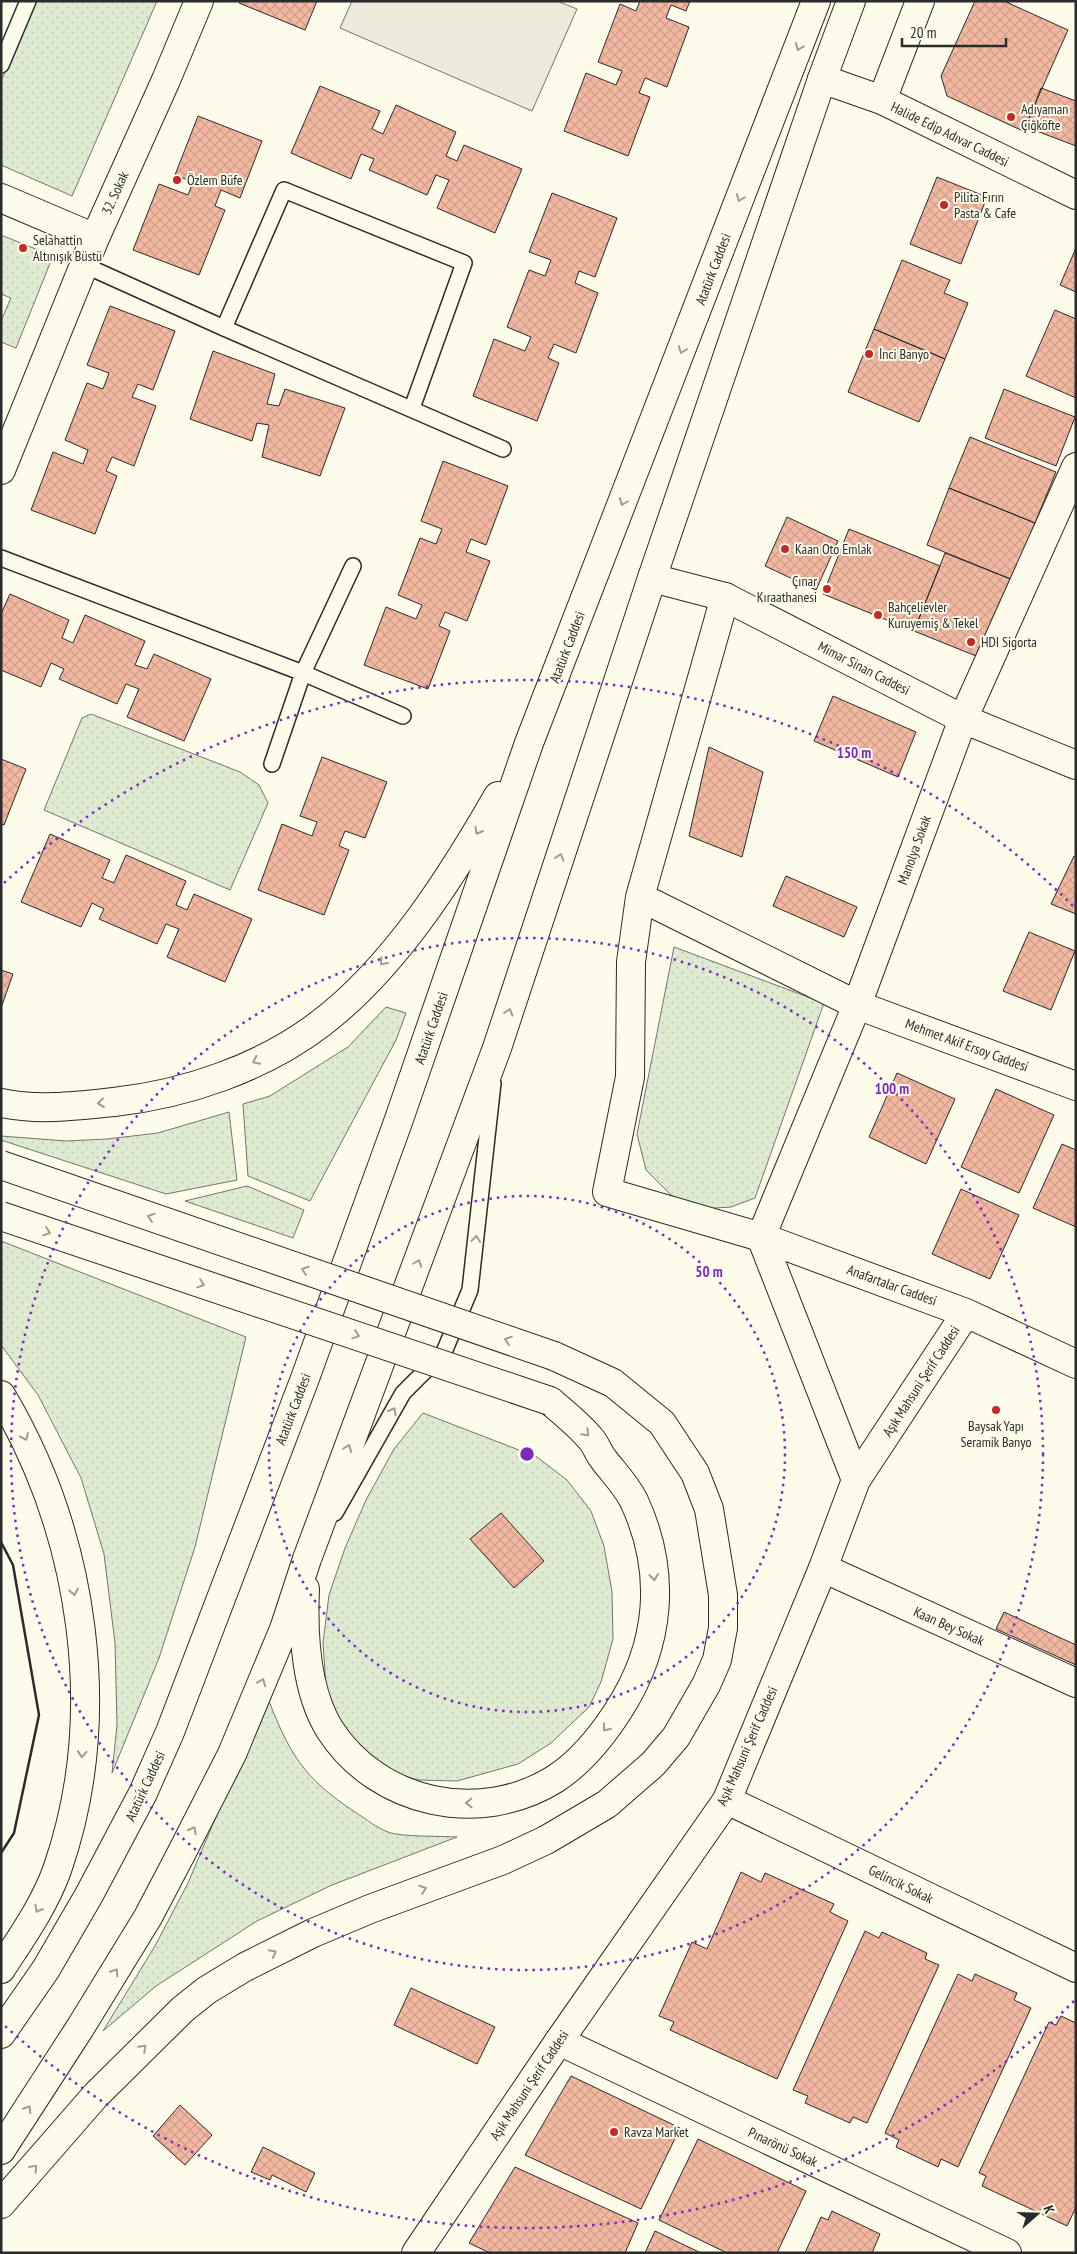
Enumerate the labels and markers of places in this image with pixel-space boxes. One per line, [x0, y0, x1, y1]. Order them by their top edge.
place label: Adıyaman Çiğköfte [1021, 100, 1068, 134]
marker: Adıyaman Çiğköfte [1005, 111, 1017, 123]
place label: Özlem Büfe [187, 171, 243, 189]
marker: Özlem Büfe [171, 174, 183, 186]
place label: Pilita Fırın Pasta & Cafe [954, 188, 1016, 222]
marker: Pilita Fırın Pasta & Cafe [938, 199, 950, 211]
place label: Selahattin Altınışık Büstü [33, 231, 102, 265]
marker: Selahattin Altınışık Büstü [17, 242, 29, 254]
place label: İnci Banyo [879, 345, 929, 363]
marker: İnci Banyo [863, 348, 875, 360]
place label: Kaan Oto Emlak [795, 540, 872, 558]
marker: Kaan Oto Emlak [779, 543, 791, 555]
place label: Çınar Kıraathanesi [757, 572, 817, 606]
marker: Çınar Kıraathanesi [821, 583, 833, 595]
place label: Bahçelievler Kuruyemiş & Tekel [888, 598, 979, 632]
marker: Bahçelievler Kuruyemiş & Tekel [872, 609, 884, 621]
place label: HDI Sigorta [981, 633, 1037, 651]
marker: HDI Sigorta [965, 636, 977, 648]
marker: Baysak Yapı Seramik Banyo [990, 1404, 1002, 1416]
place label: Baysak Yapı Seramik Banyo [960, 1417, 1032, 1451]
centre of rings [518, 1445, 536, 1463]
place label: Ravza Market [624, 2123, 689, 2141]
marker: Ravza Market [608, 2126, 620, 2138]

